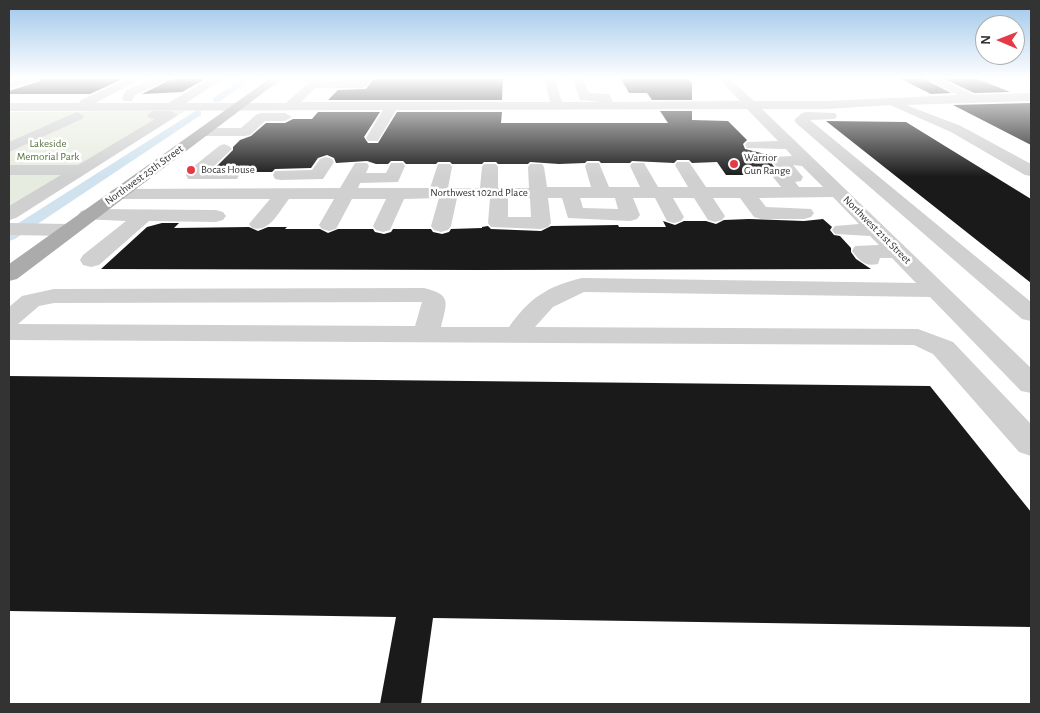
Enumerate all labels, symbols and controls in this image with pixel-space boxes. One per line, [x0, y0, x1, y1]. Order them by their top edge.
north arrow [975, 15, 1025, 65]
text: N [979, 35, 993, 45]
park label: Lakeside Memorial Park [17, 137, 79, 163]
street label: Northwest 25th Street [102, 142, 186, 208]
place label: Warrior Gun Range [744, 151, 790, 177]
marker: Warrior Gun Range [728, 158, 740, 170]
place label: Bocas House [201, 163, 255, 177]
marker: Bocas House [185, 164, 197, 176]
street label: Northwest 102nd Place [430, 186, 528, 200]
street label: Northwest 21st Street [840, 193, 914, 267]

